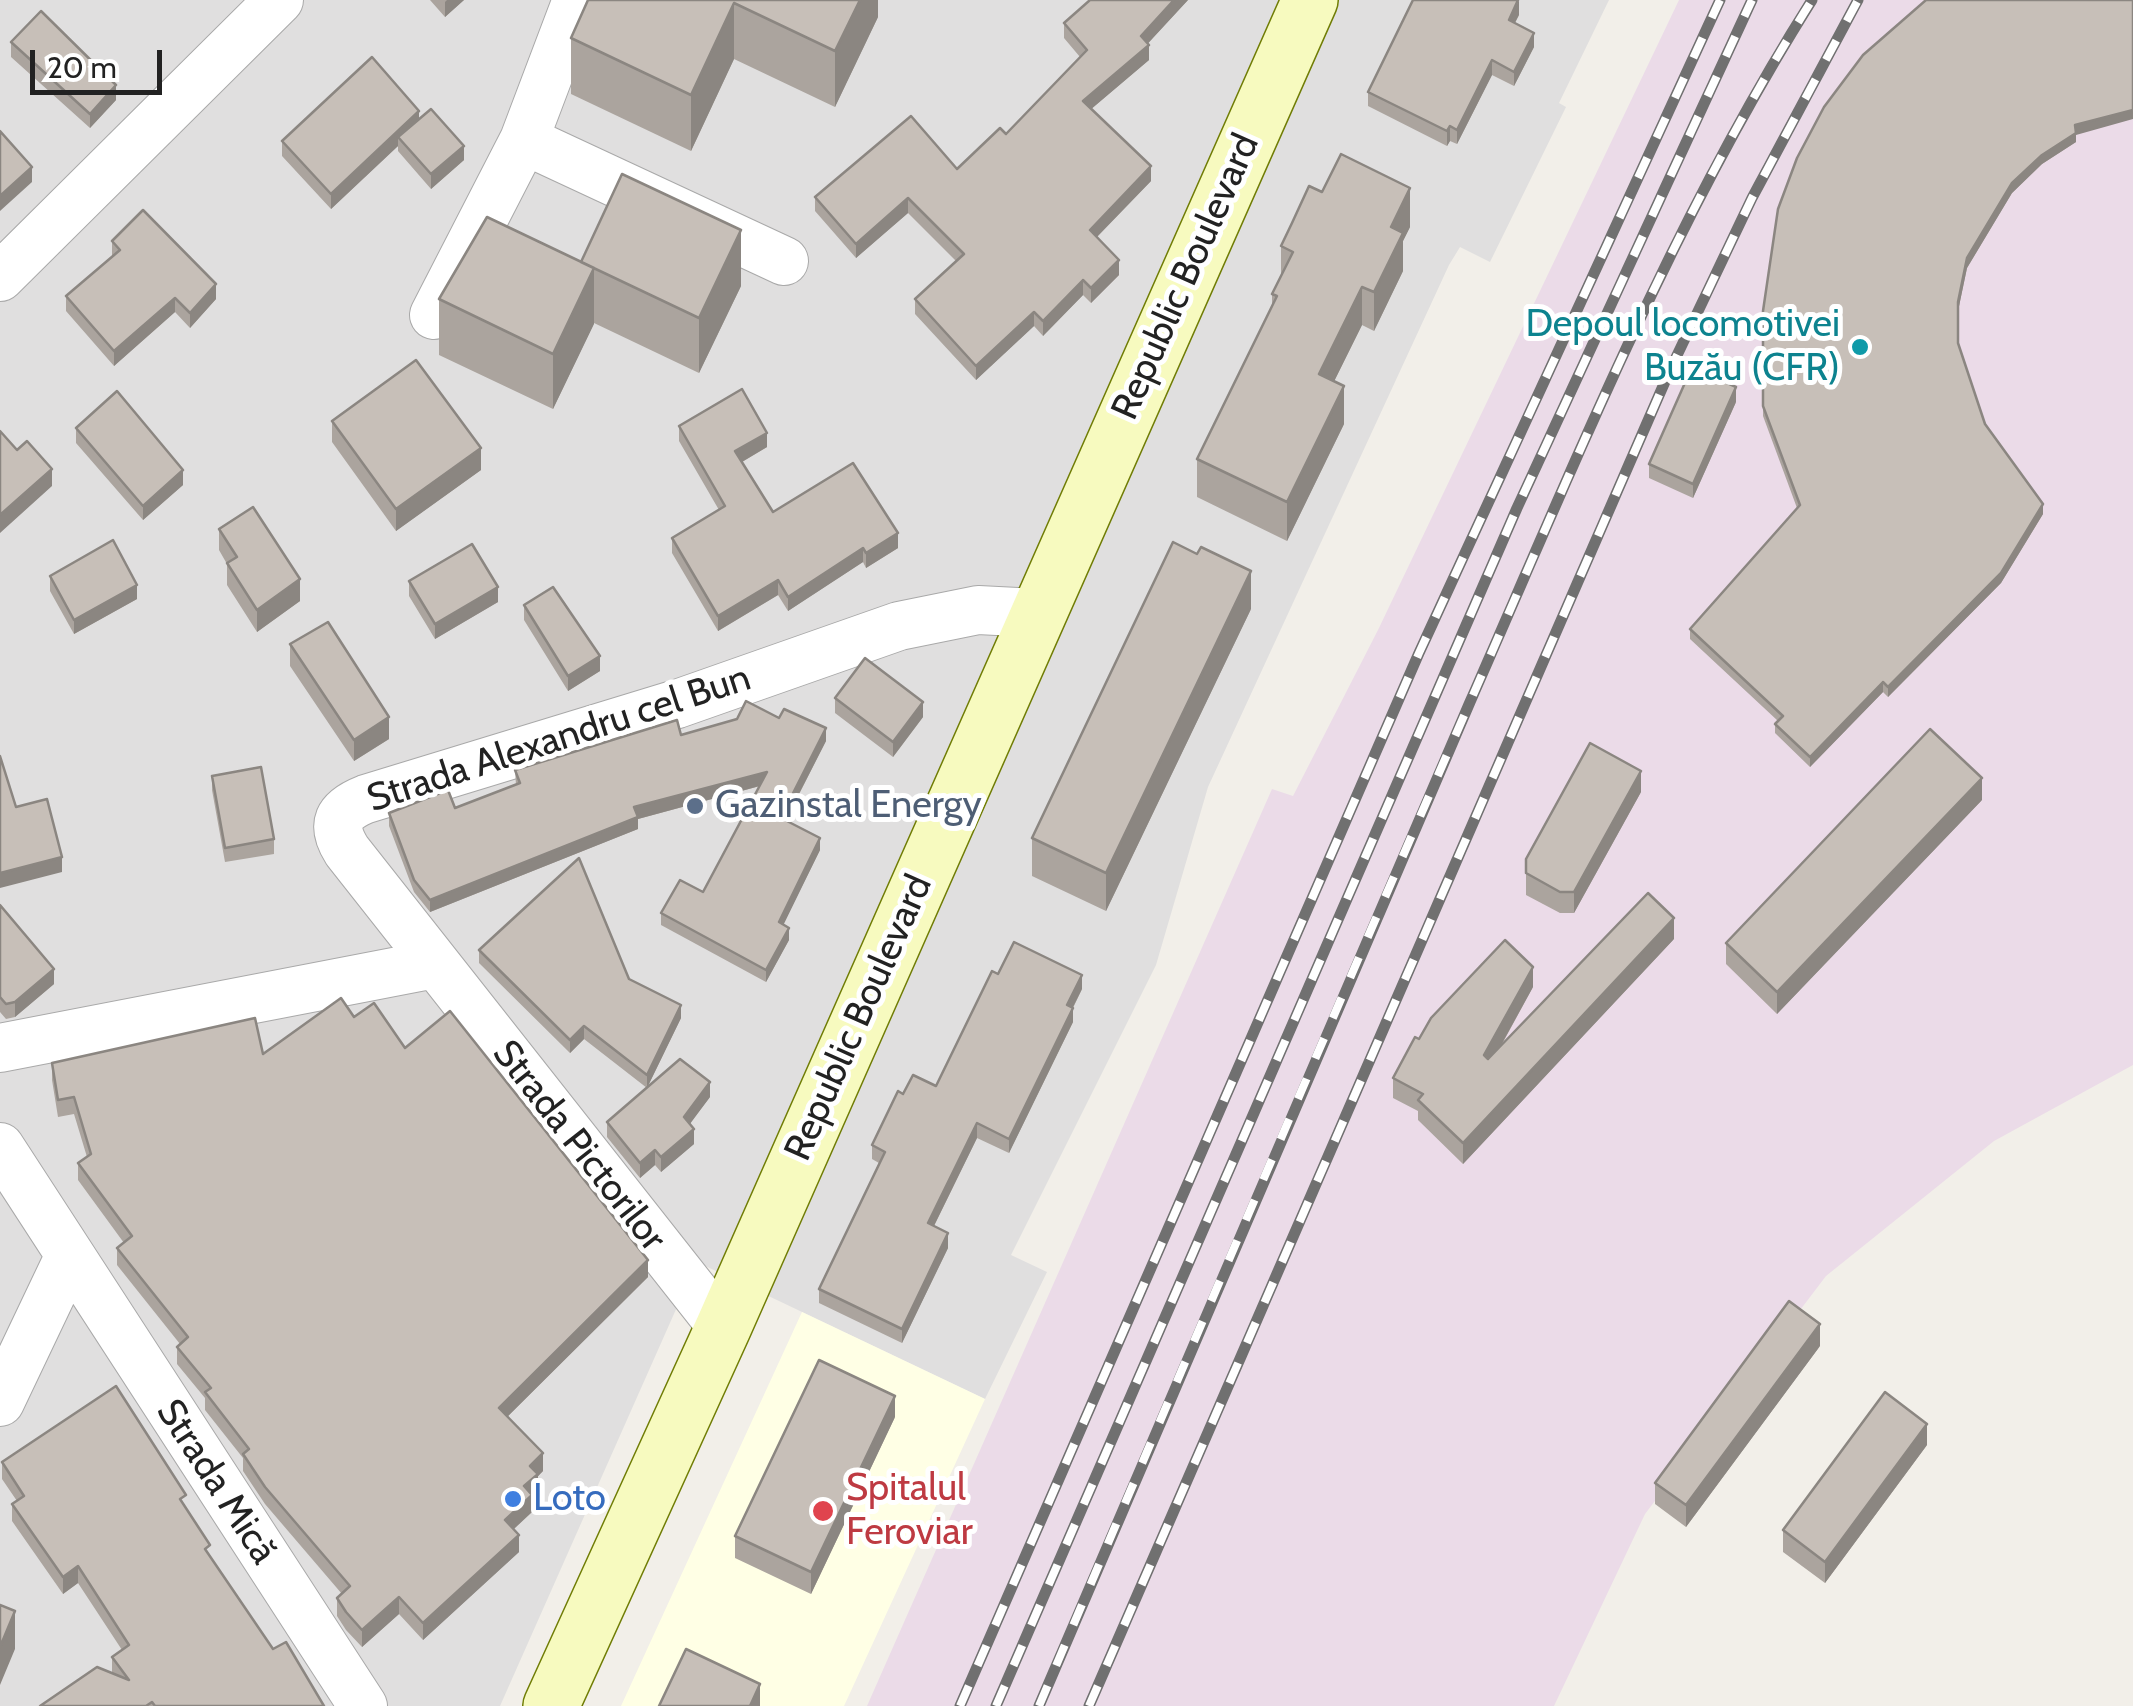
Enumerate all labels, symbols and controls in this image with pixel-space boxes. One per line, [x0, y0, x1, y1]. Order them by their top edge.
scale bar [35, 30, 168, 92]
text: 20 m [47, 49, 117, 86]
street label: Republic Boulevard [1103, 127, 1269, 427]
place label: Depoul locomotivei Buzău (CFR) [1525, 302, 1840, 392]
marker: Depoul locomotivei Buzău (CFR) [1849, 336, 1871, 358]
street label: Strada Alexandru cel Bun [362, 656, 756, 822]
place label: Gazinstal Energy [715, 783, 982, 829]
marker: Gazinstal Energy [684, 795, 706, 817]
street label: Republic Boulevard [776, 868, 942, 1168]
street label: Strada Pictorilor [483, 1032, 675, 1260]
street label: Strada Mică [146, 1391, 286, 1573]
place label: Spitalul Feroviar [846, 1466, 973, 1556]
place label: Loto [533, 1476, 606, 1522]
marker: Loto [502, 1488, 524, 1510]
marker: Spitalul Feroviar [810, 1498, 836, 1524]

